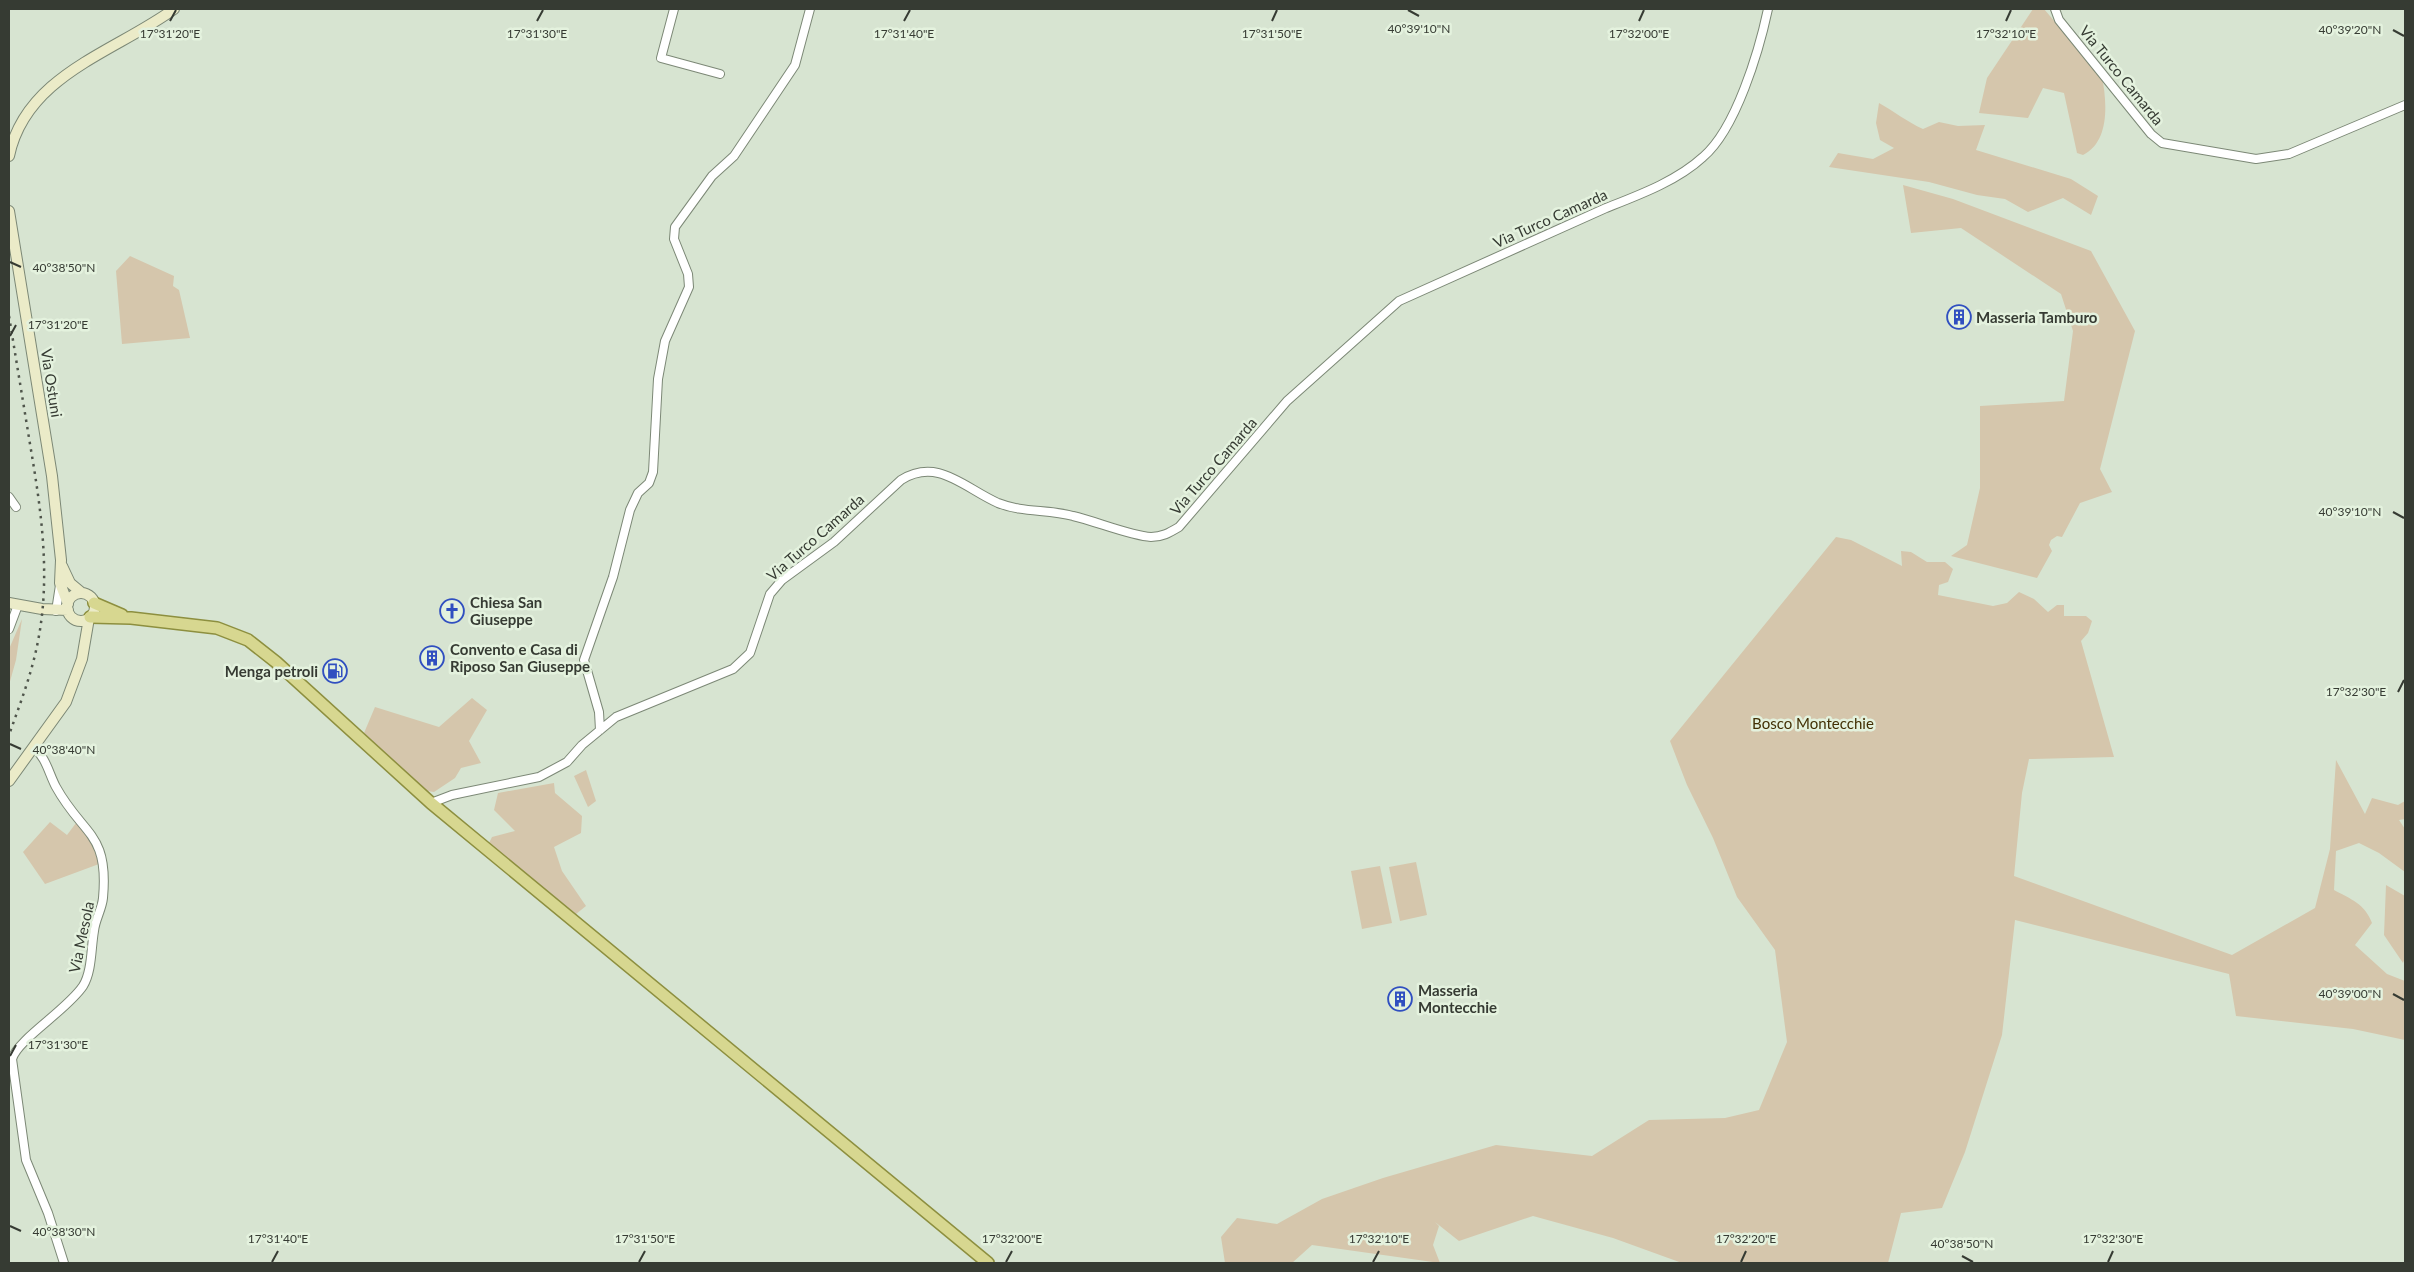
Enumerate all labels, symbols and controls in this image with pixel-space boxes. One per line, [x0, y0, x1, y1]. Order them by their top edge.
text: 40°39'10"N [1388, 21, 1450, 36]
street label: Via Turco Camarda [2076, 22, 2168, 128]
text: 40°39'20"N [2319, 22, 2381, 37]
text: 17°31'20"E [140, 26, 200, 41]
text: 17°31'30"E [507, 26, 567, 41]
text: 17°31'40"E [874, 26, 934, 41]
text: 17°31'50"E [1242, 26, 1302, 41]
text: 17°32'00"E [1609, 26, 1669, 41]
text: 17°32'10"E [1976, 26, 2036, 41]
street label: Via Turco Camarda [1490, 185, 1610, 251]
text: 40°38'50"N [33, 260, 95, 275]
building icon: Masseria Tamburo [1946, 304, 1972, 330]
place label: Masseria Tamburo [1976, 308, 2098, 326]
text: 17°31'20"E [28, 317, 88, 332]
street label: Via Ostuni [38, 347, 66, 419]
street label: Via Turco Camarda [1166, 414, 1260, 518]
street label: Via Turco Camarda [763, 490, 867, 584]
text: 40°39'10"N [2319, 504, 2381, 519]
place label: Chiesa San Giuseppe [470, 593, 542, 628]
church icon: Chiesa San Giuseppe [439, 598, 465, 624]
place label: Convento e Casa di Riposo San Giuseppe [450, 640, 590, 675]
building icon: Convento e Casa di Riposo San Giuseppe [419, 645, 445, 671]
fuel station icon: Menga petroli [322, 658, 348, 684]
place label: Menga petroli [225, 662, 318, 680]
text: 17°32'30"E [2326, 684, 2386, 699]
park label: Bosco Montecchie [1752, 714, 1874, 732]
text: 40°38'40"N [33, 742, 95, 757]
street label: Via Mesola [65, 900, 97, 974]
place label: Masseria Montecchie [1418, 981, 1497, 1016]
building icon: Masseria Montecchie [1387, 986, 1413, 1012]
text: 40°39'00"N [2319, 986, 2381, 1001]
text: 17°31'30"E [28, 1037, 88, 1052]
text: 40°38'30"N [33, 1224, 95, 1239]
text: 17°31'40"E [248, 1231, 308, 1246]
text: 17°31'50"E [615, 1231, 675, 1246]
text: 17°32'00"E [982, 1231, 1042, 1246]
text: 17°32'10"E [1349, 1231, 1409, 1246]
text: 17°32'20"E [1716, 1231, 1776, 1246]
text: 17°32'30"E [2083, 1231, 2143, 1246]
text: 40°38'50"N [1931, 1236, 1993, 1251]

